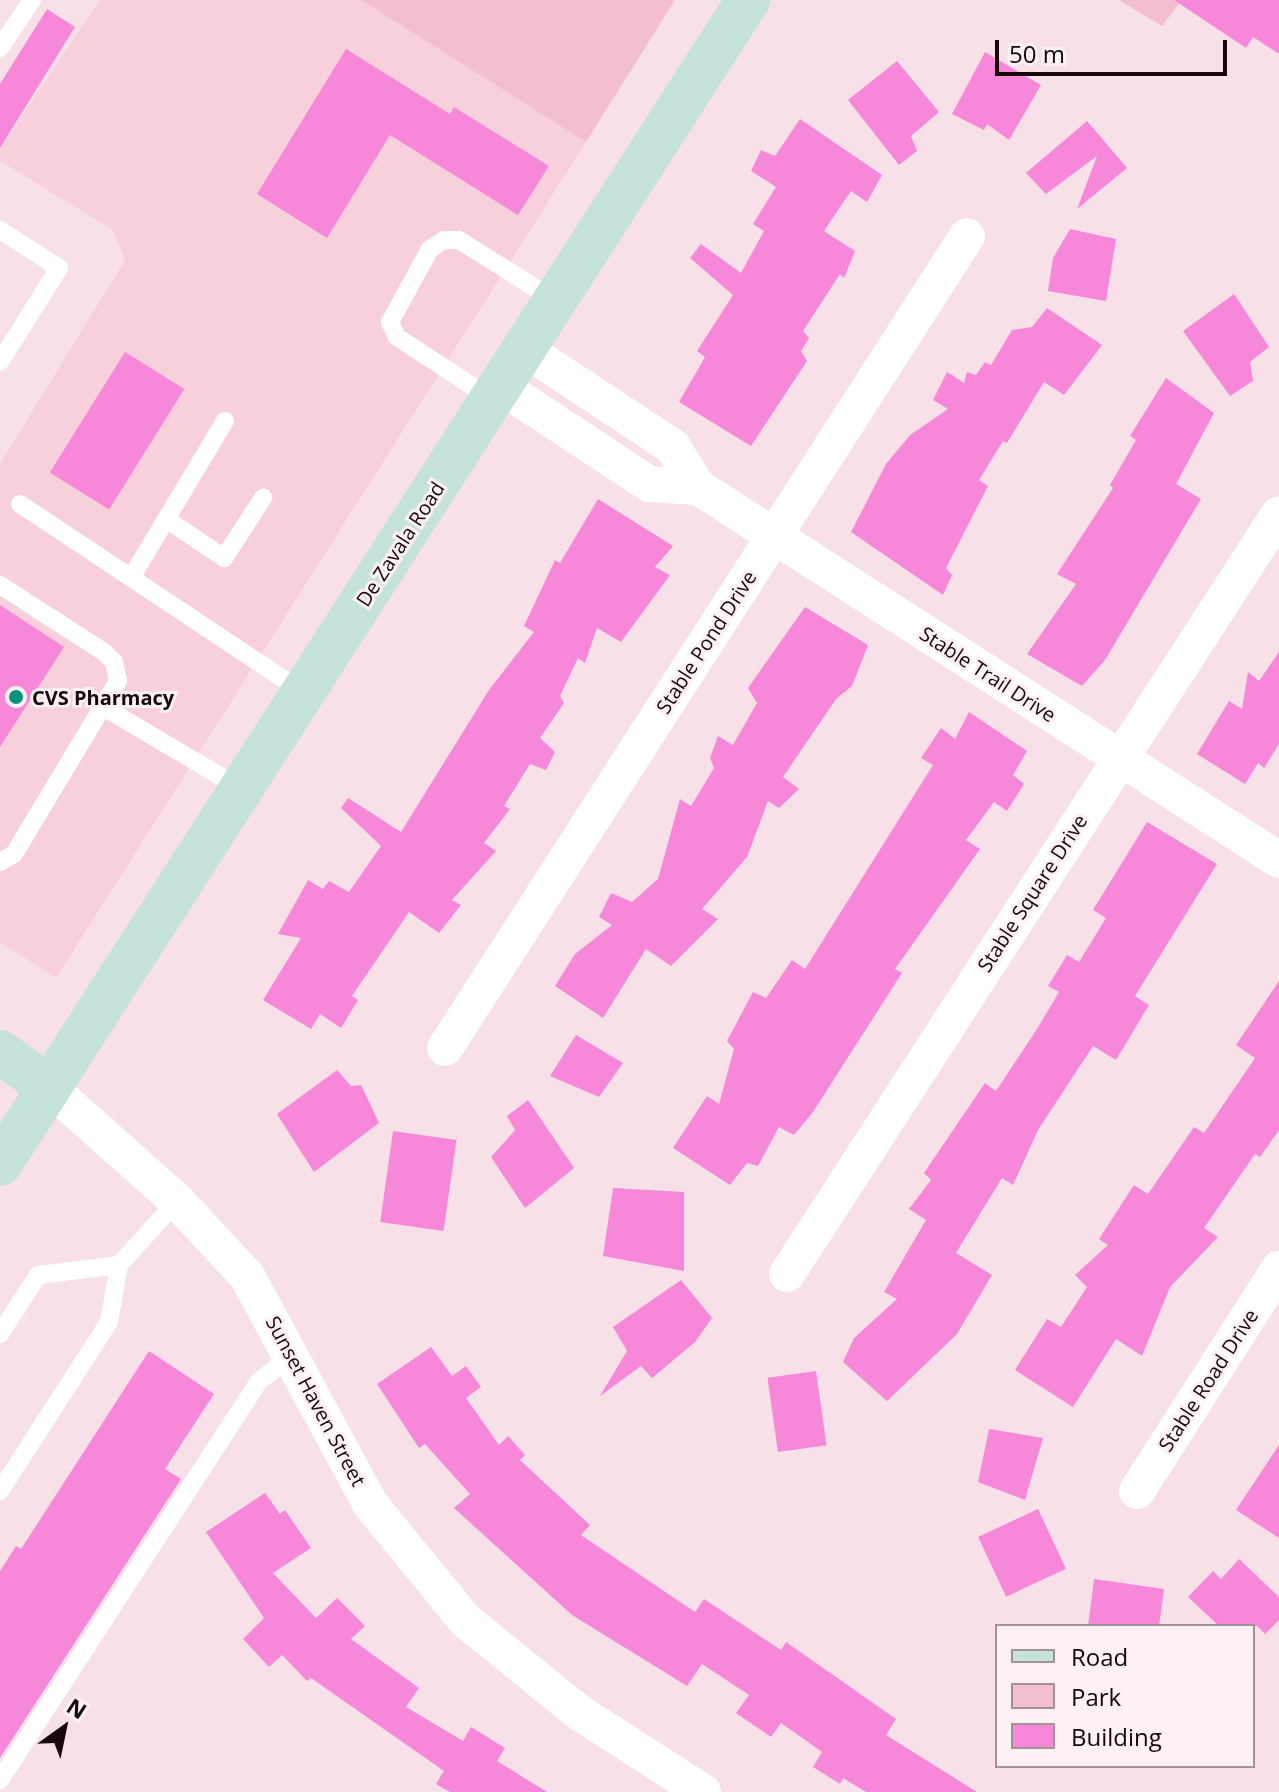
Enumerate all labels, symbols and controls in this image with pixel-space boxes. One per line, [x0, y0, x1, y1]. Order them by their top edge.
scale bar [999, 24, 1231, 74]
text: 50 m [1009, 37, 1065, 70]
street label: De Zavala Road [351, 477, 449, 611]
street label: Stable Pond Drive [651, 566, 761, 718]
street label: Stable Trail Drive [915, 621, 1061, 727]
place label: CVS Pharmacy [32, 685, 174, 709]
marker: CVS Pharmacy [7, 688, 25, 706]
street label: Stable Square Drive [972, 810, 1092, 976]
street label: Stable Road Drive [1153, 1304, 1263, 1456]
street label: Sunset Haven Street [261, 1312, 371, 1490]
legend [995, 1624, 1255, 1768]
text: Road [1071, 1640, 1128, 1673]
text: Park [1071, 1680, 1121, 1713]
north arrow [24, 1688, 104, 1768]
text: N [61, 1690, 93, 1725]
text: Building [1071, 1720, 1162, 1753]

